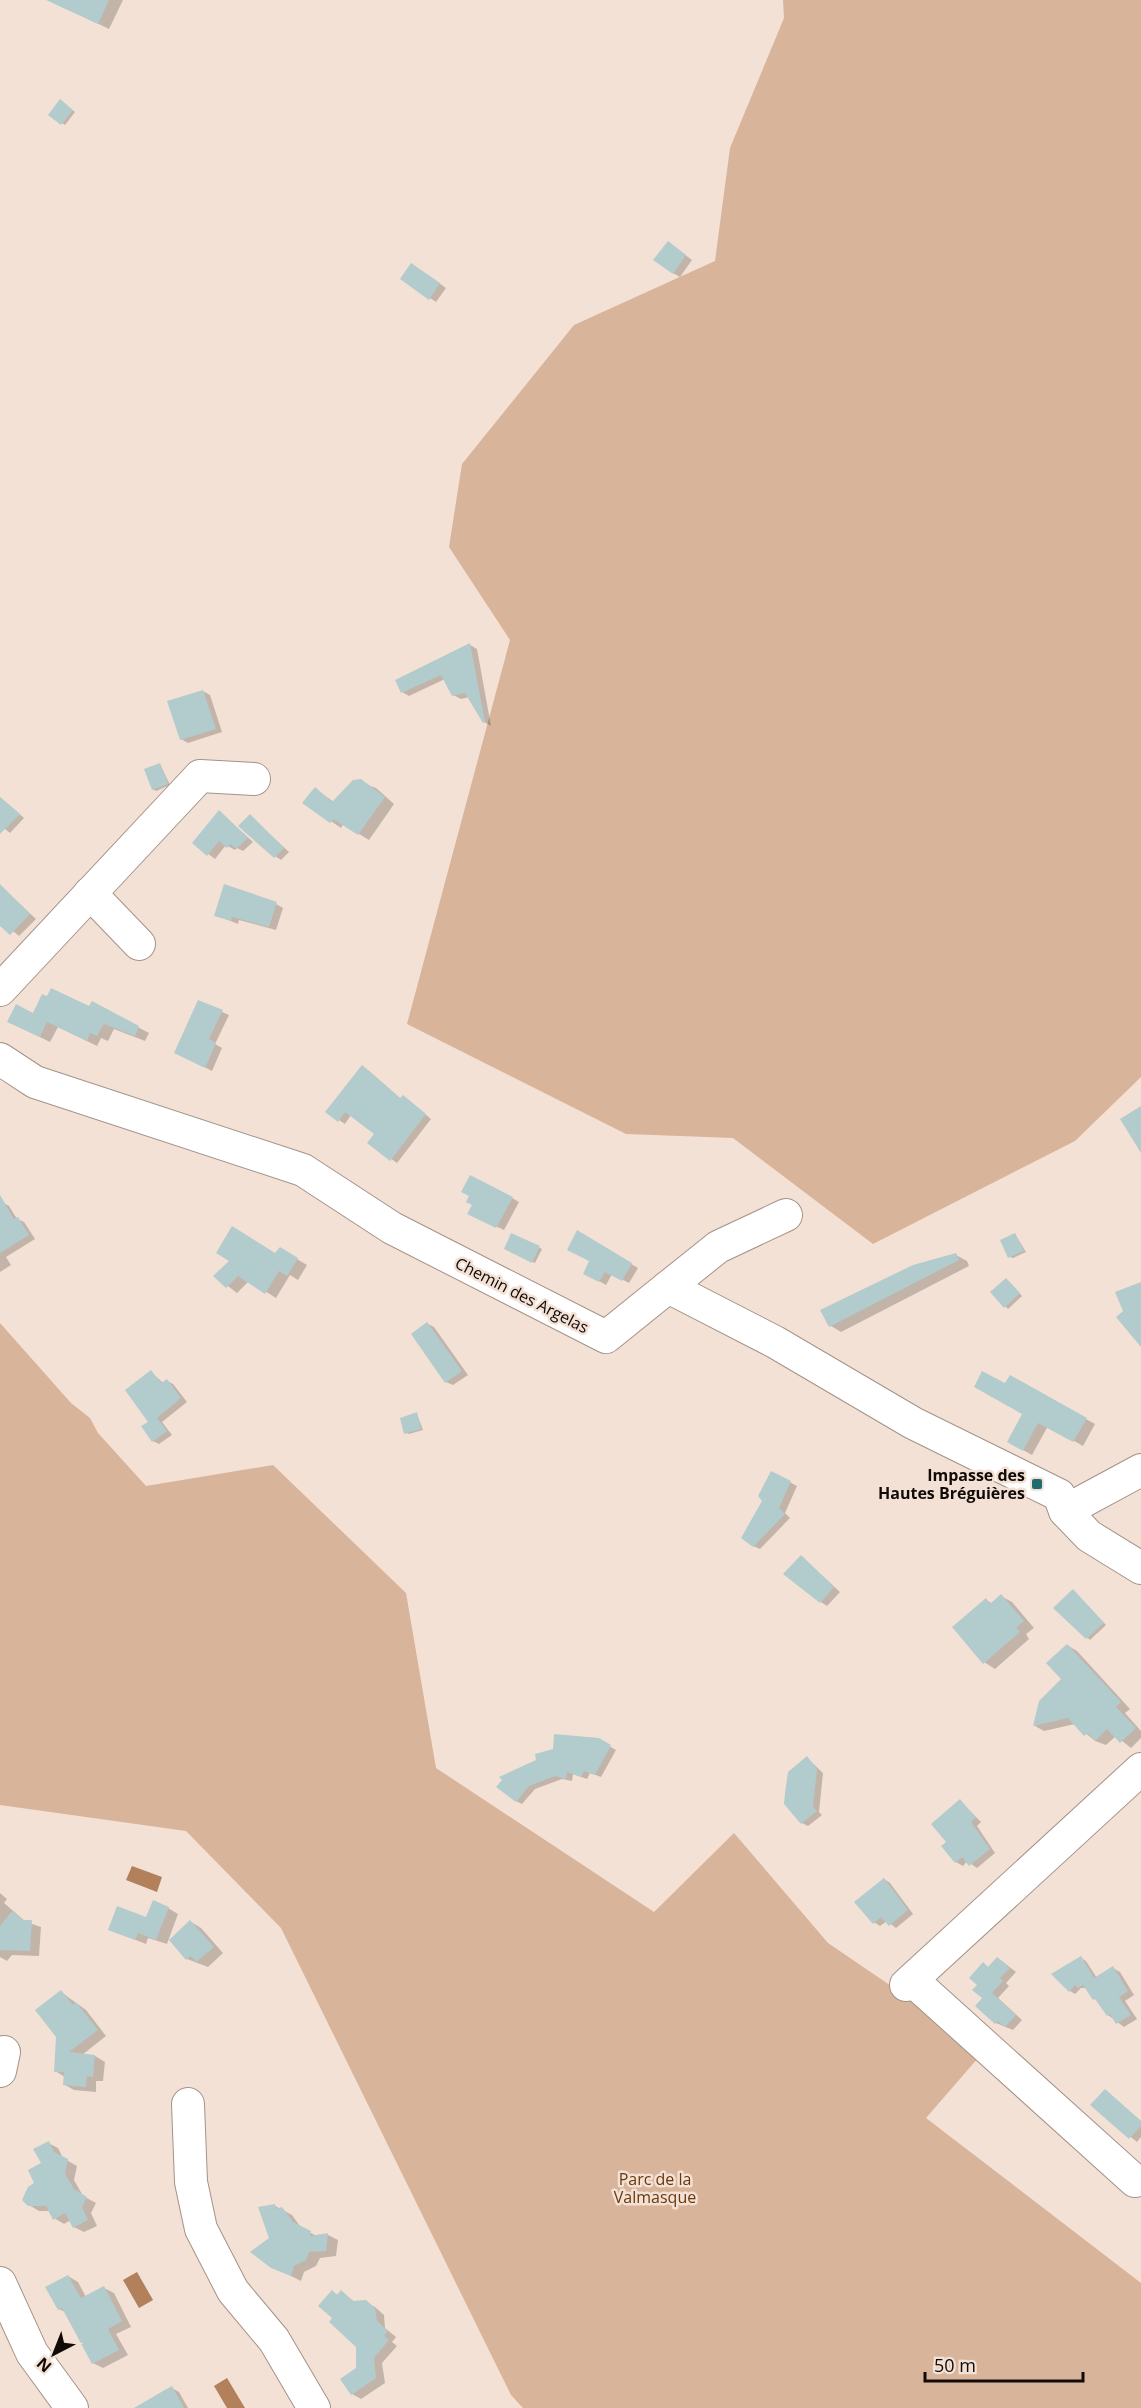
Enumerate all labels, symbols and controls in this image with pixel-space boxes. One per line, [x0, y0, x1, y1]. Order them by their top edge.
street label: Chemin des Argelas [451, 1252, 593, 1338]
place label: Impasse des Hautes Bréguières [878, 1464, 1025, 1504]
marker: Impasse des Hautes Bréguières [1030, 1477, 1044, 1491]
park label: Parc de la Valmasque [614, 2168, 696, 2208]
north arrow [24, 2324, 84, 2384]
scale bar [925, 2345, 1082, 2383]
text: N [32, 2353, 56, 2378]
text: 50 m [934, 2353, 976, 2377]

